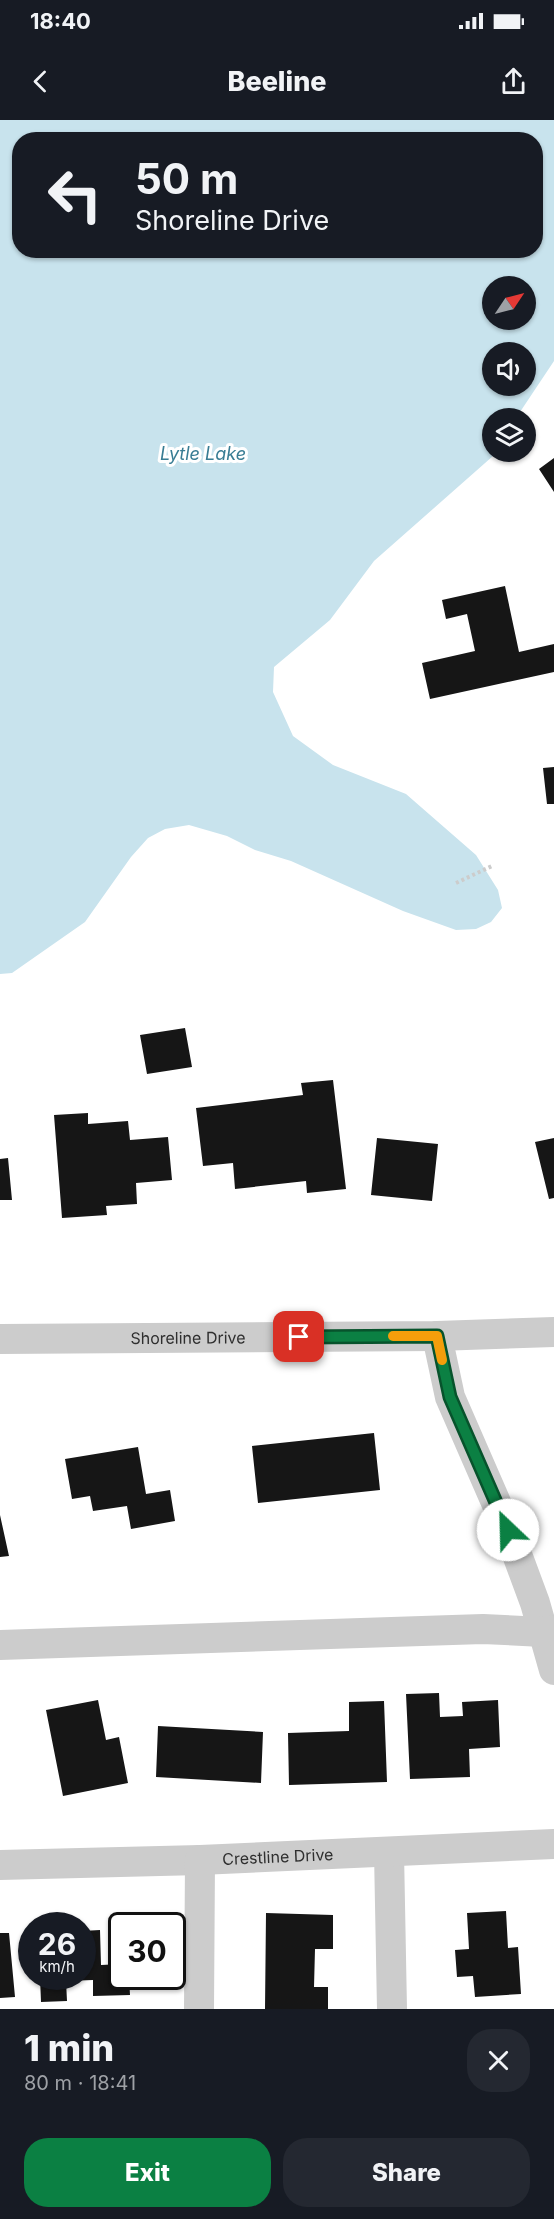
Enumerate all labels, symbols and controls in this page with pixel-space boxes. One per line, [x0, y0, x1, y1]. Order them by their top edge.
text: 18:40 [30, 8, 91, 34]
icon: back [24, 65, 57, 98]
text: Beeline [227, 65, 327, 98]
icon: share [497, 65, 530, 98]
text: 50 m [135, 153, 238, 204]
icon: left [36, 156, 114, 234]
text: Shoreline Drive [135, 204, 329, 237]
north arrow [482, 276, 536, 330]
map controls [482, 276, 536, 462]
button: sound [482, 342, 536, 396]
button: layers [482, 408, 536, 462]
water label: Lytle Lake [160, 443, 246, 464]
pin [273, 1311, 324, 1362]
icon: arrive [282, 1320, 315, 1353]
street label: Shoreline Drive [130, 1327, 246, 1348]
position arrow [476, 1498, 540, 1562]
street label: Crestline Drive [222, 1844, 334, 1869]
speed limit sign: 30 [108, 1912, 186, 1990]
text: 26 [38, 1926, 76, 1962]
text: km/h [39, 1957, 75, 1976]
text: 1 min [24, 2026, 114, 2070]
button: close [467, 2029, 530, 2092]
text: 80 m · 18:41 [24, 2071, 136, 2095]
button: Exit [24, 2138, 271, 2207]
button: Share [283, 2138, 530, 2207]

